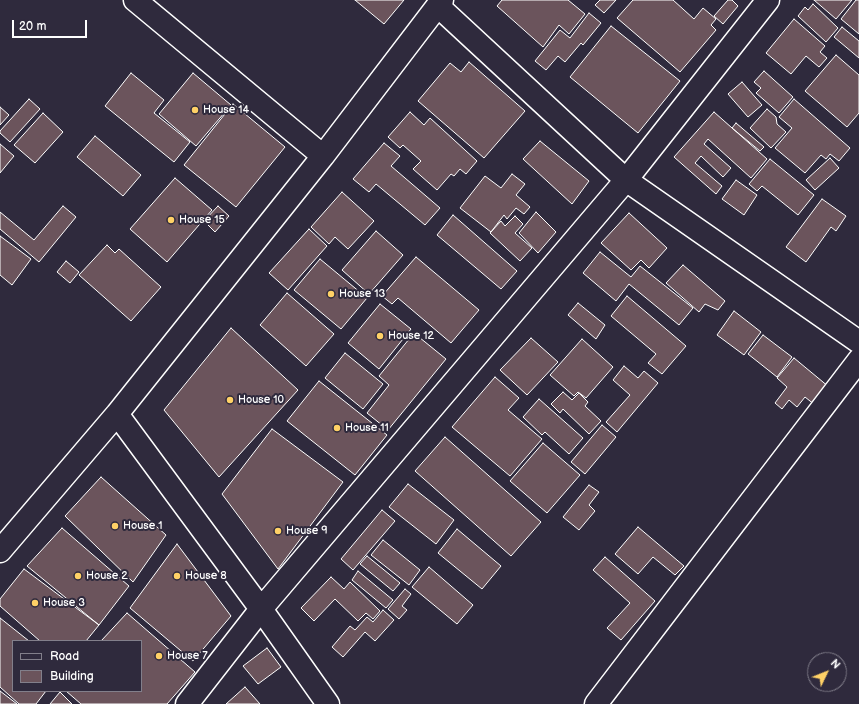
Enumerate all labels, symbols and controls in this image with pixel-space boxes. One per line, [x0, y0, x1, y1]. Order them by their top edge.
scale bar [14, 12, 89, 38]
text: 20 m [19, 19, 46, 34]
place label: House 14 [203, 103, 249, 117]
marker: House 14 [190, 105, 200, 115]
place label: House 15 [179, 213, 225, 227]
marker: House 15 [166, 215, 176, 225]
place label: House 13 [339, 287, 385, 301]
marker: House 13 [326, 289, 336, 299]
place label: House 12 [388, 329, 434, 343]
marker: House 12 [375, 331, 385, 341]
place label: House 10 [238, 393, 284, 407]
marker: House 10 [225, 395, 235, 405]
place label: House 11 [345, 421, 389, 435]
marker: House 11 [332, 423, 342, 433]
place label: House 1 [123, 519, 163, 533]
marker: House 1 [110, 521, 120, 531]
place label: House 9 [286, 524, 328, 538]
marker: House 9 [273, 526, 283, 536]
place label: House 2 [86, 569, 128, 583]
place label: House 8 [185, 569, 227, 583]
marker: House 2 [73, 571, 83, 581]
marker: House 8 [172, 571, 182, 581]
place label: House 3 [43, 596, 85, 610]
marker: House 3 [30, 598, 40, 608]
legend [12, 640, 142, 692]
text: Road [50, 649, 79, 664]
place label: House 7 [167, 649, 208, 663]
marker: House 7 [154, 651, 164, 661]
north arrow [807, 652, 847, 692]
text: N [828, 657, 843, 672]
text: Building [50, 669, 94, 684]

